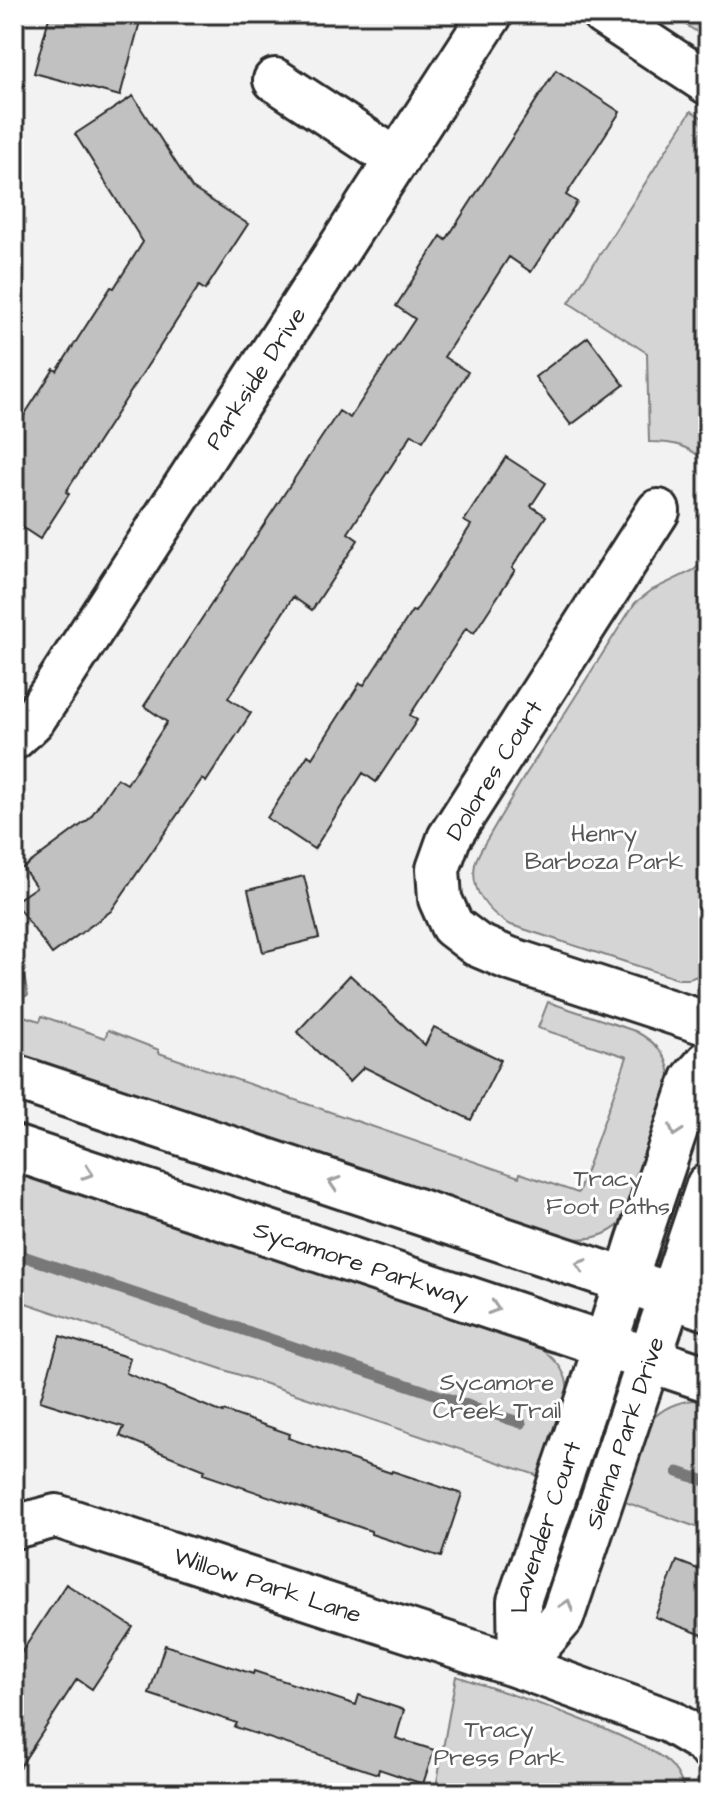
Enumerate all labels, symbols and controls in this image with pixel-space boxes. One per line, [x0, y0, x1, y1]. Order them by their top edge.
street label: Parkside Drive [197, 301, 315, 457]
street label: Dolores Court [438, 693, 552, 847]
park label: Henry Barboza Park [525, 817, 684, 879]
one-way arrow [669, 1124, 685, 1138]
park label: Tracy Foot Paths [546, 1162, 670, 1224]
one-way arrow [80, 1163, 94, 1179]
one-way arrow [328, 1177, 342, 1193]
street label: Sycamore Parkway [249, 1213, 473, 1317]
one-way arrow [575, 1259, 589, 1275]
one-way arrow [486, 1299, 500, 1315]
street label: Sienna Park Drive [577, 1332, 674, 1534]
park label: Sycamore Creek Trail [433, 1366, 561, 1428]
street label: Lavender Court [503, 1437, 590, 1613]
street label: Willow Park Lane [169, 1539, 365, 1632]
one-way arrow [557, 1599, 573, 1613]
park label: Tracy Press Park [434, 1713, 565, 1775]

